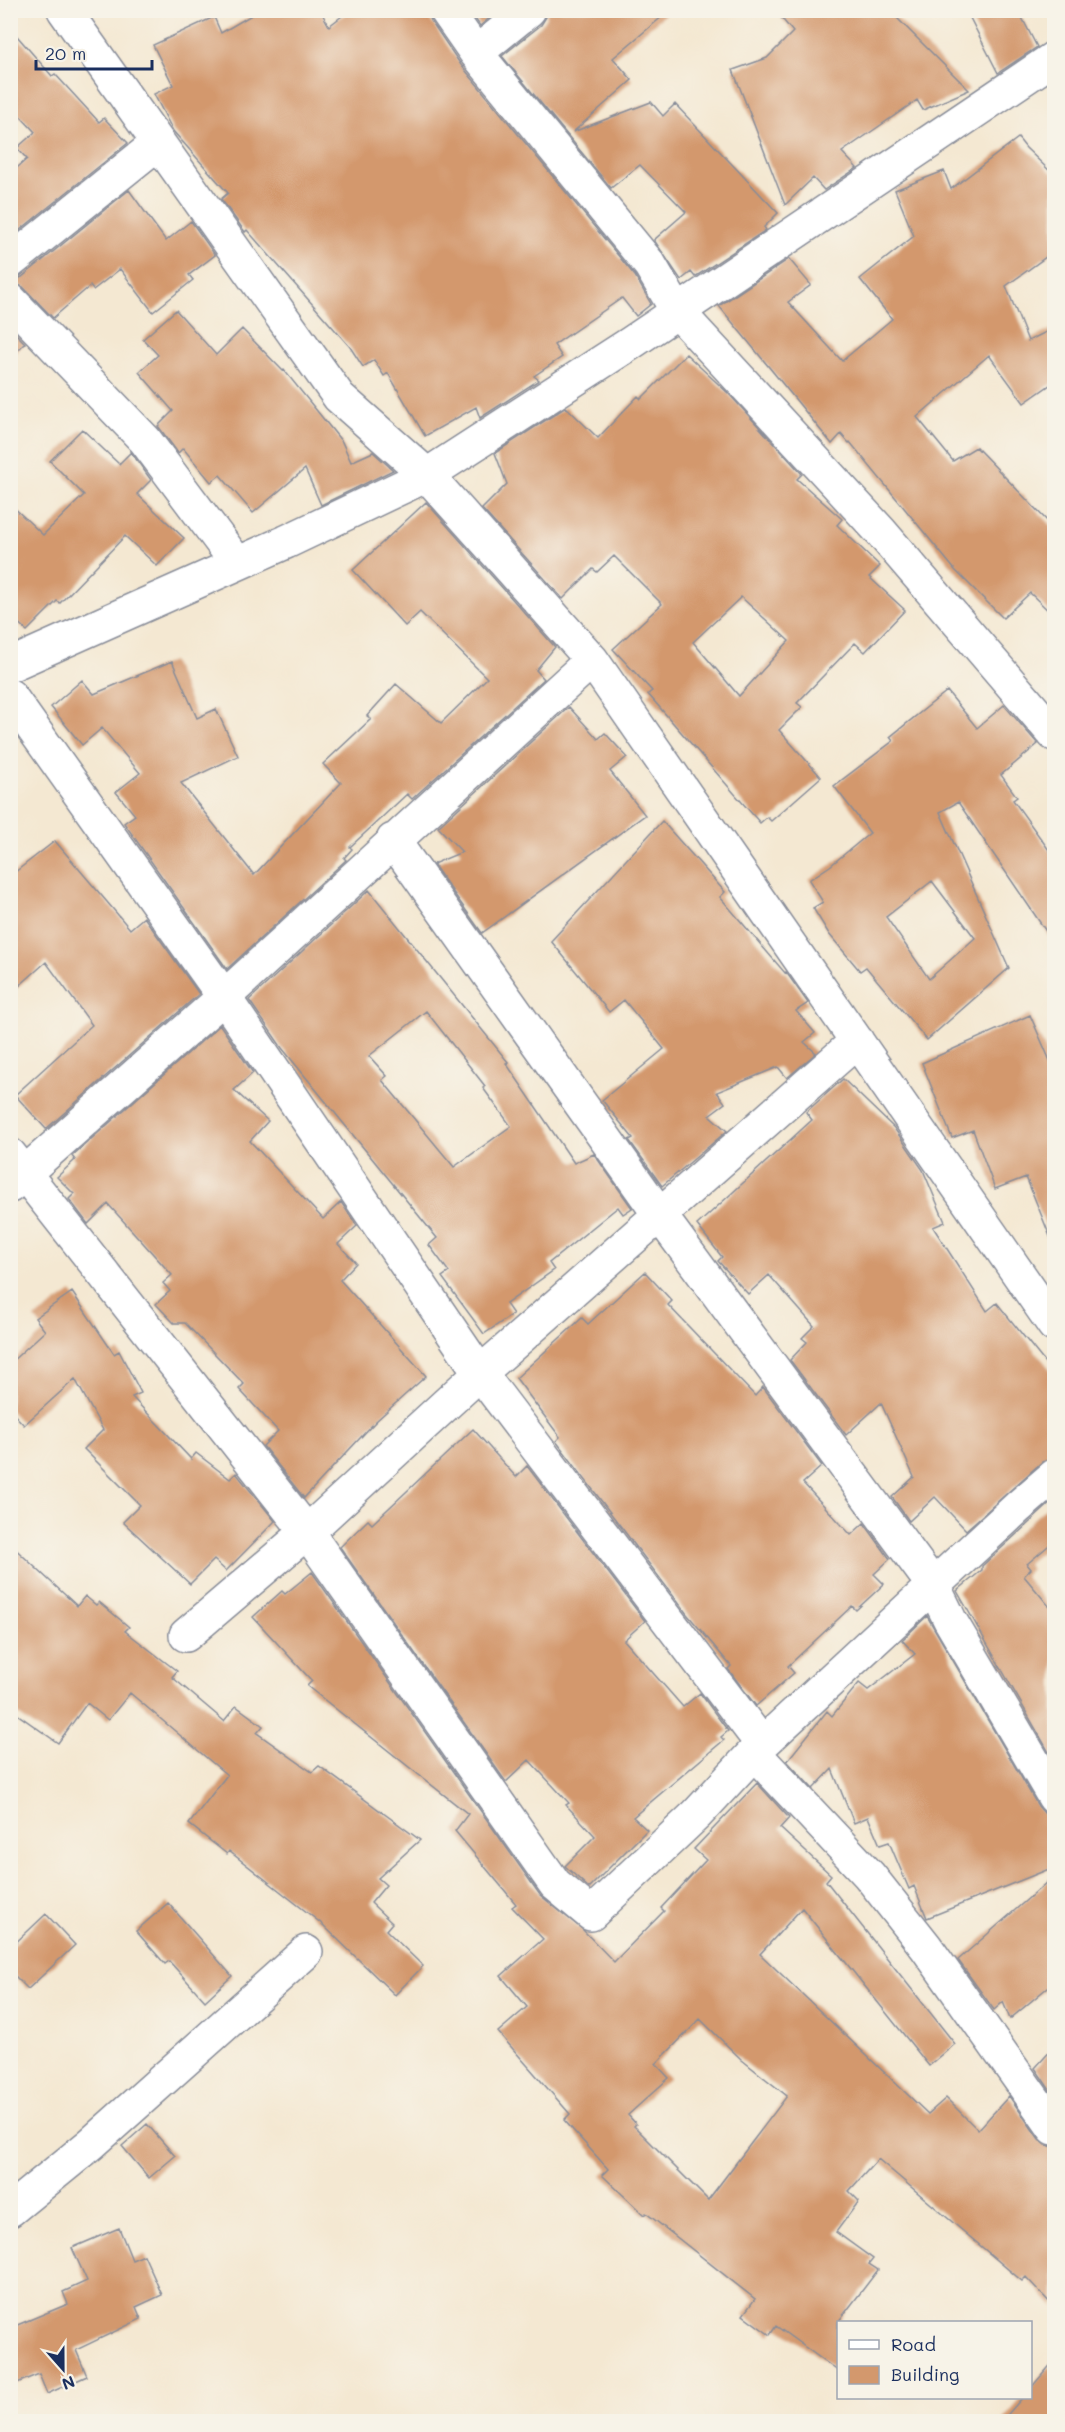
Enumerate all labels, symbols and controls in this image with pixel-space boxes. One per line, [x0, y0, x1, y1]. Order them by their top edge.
scale bar [36, 33, 152, 71]
text: 20 m [45, 41, 86, 65]
legend [837, 2321, 1032, 2399]
text: Road [891, 2332, 936, 2356]
north arrow [33, 2339, 93, 2399]
text: Building [891, 2362, 959, 2386]
text: N [59, 2371, 78, 2395]

